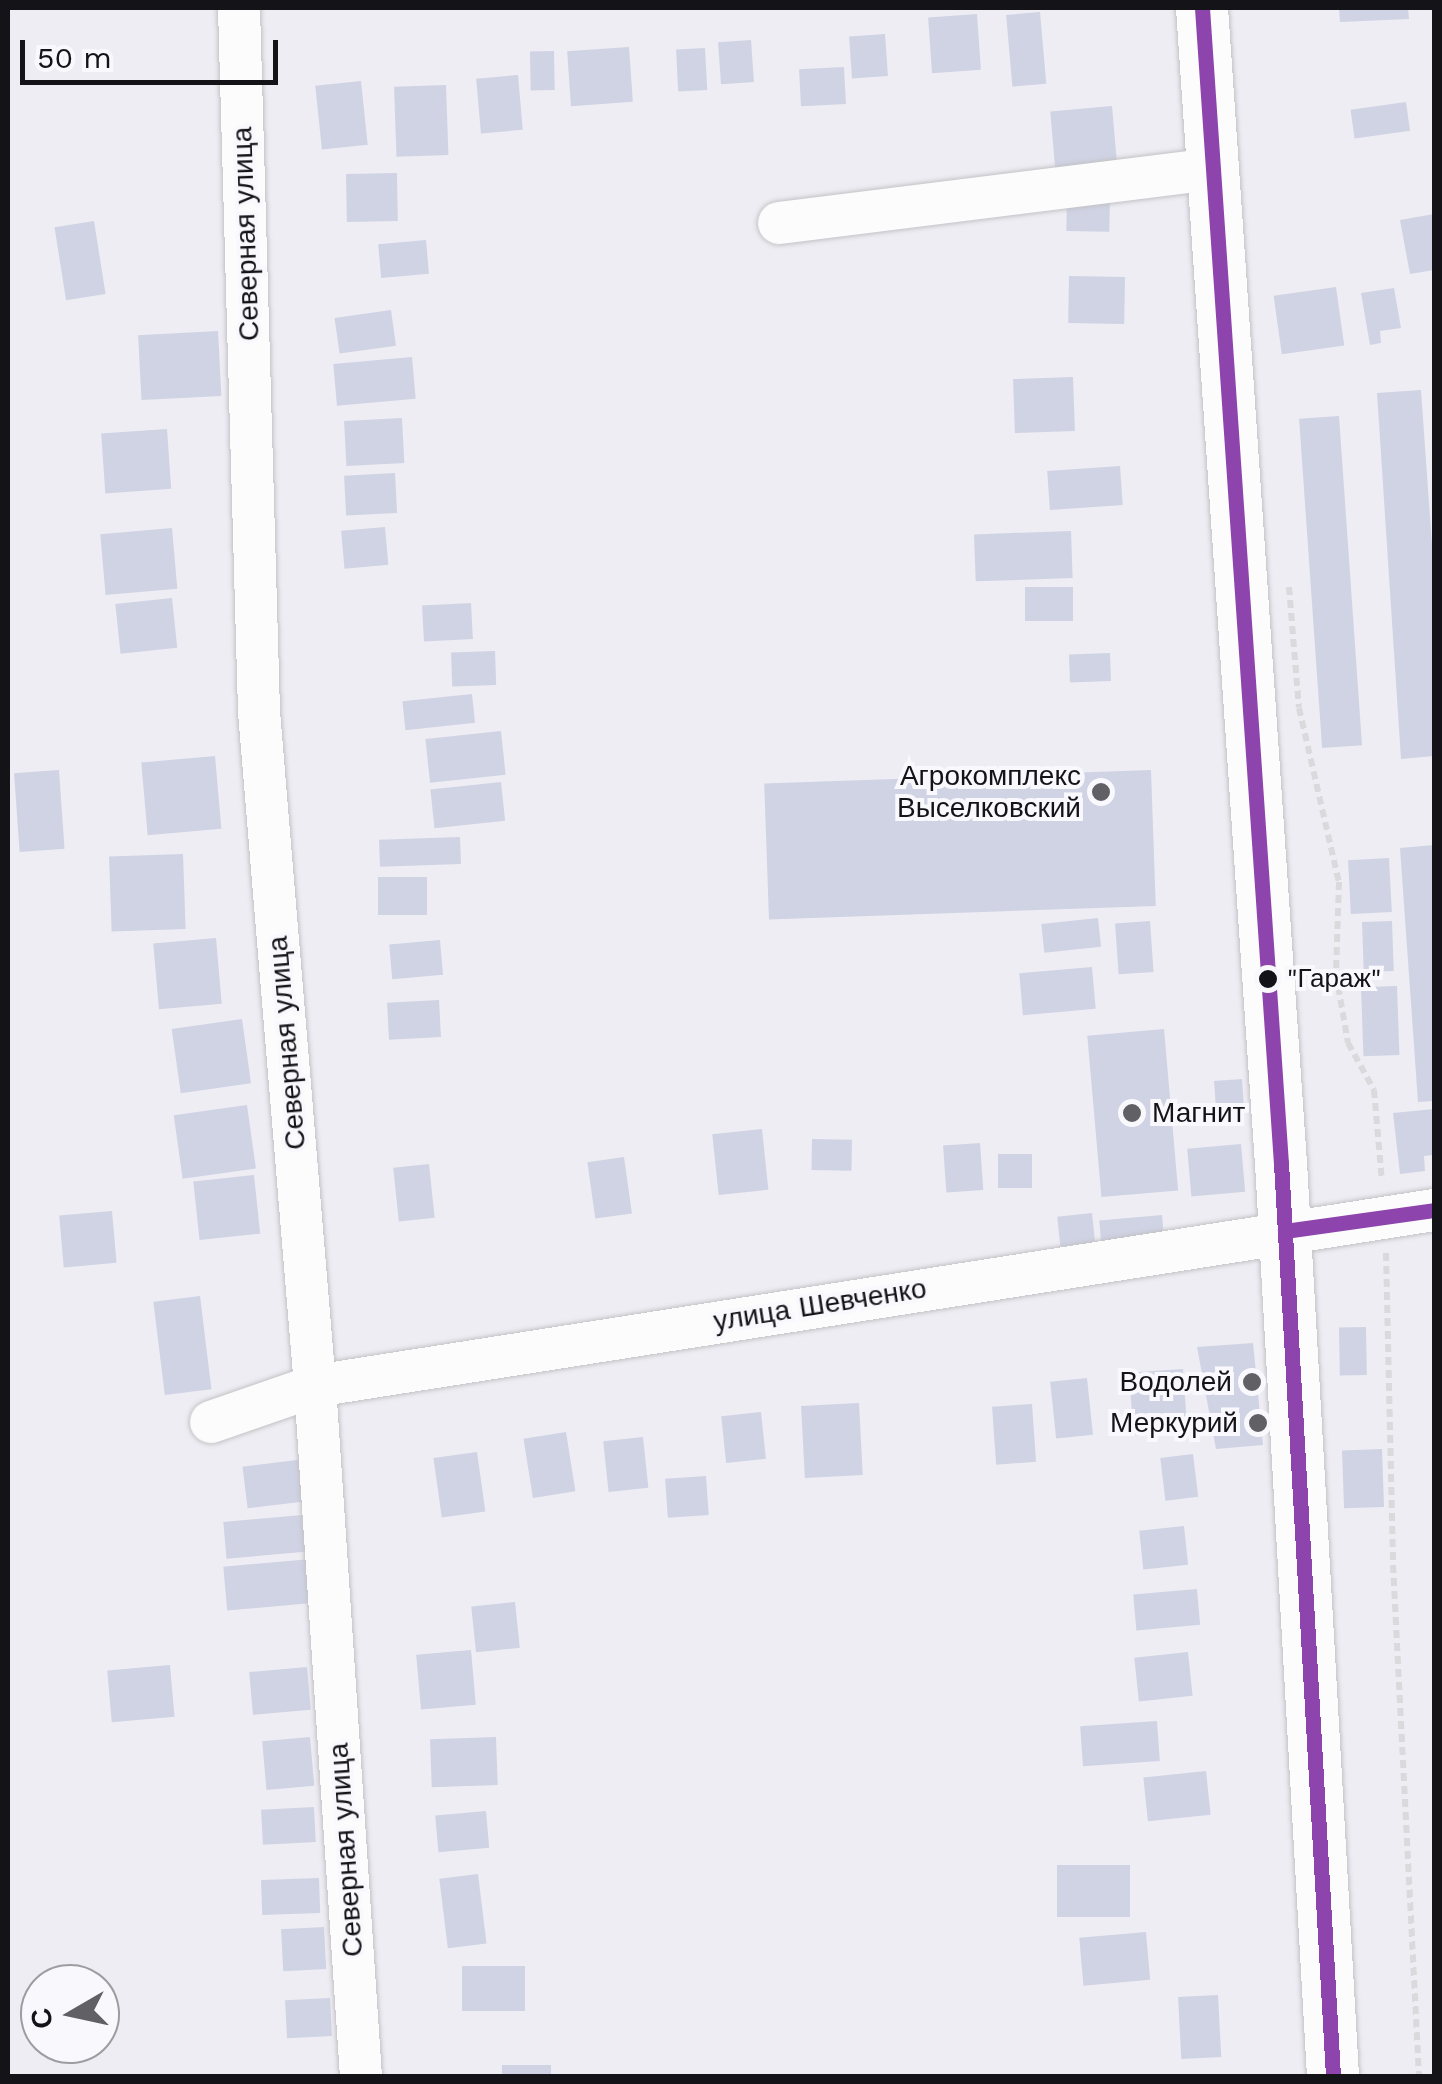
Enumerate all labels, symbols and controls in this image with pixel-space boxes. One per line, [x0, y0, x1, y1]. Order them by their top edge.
scale bar [25, 20, 282, 82]
text: 50 m [37, 40, 112, 75]
street label: Северная улица [225, 126, 267, 342]
place label: Агрокомплекс Выселковский [897, 759, 1081, 825]
marker: Агрокомплекс Выселковский [1090, 781, 1112, 803]
street label: Северная улица [261, 935, 313, 1151]
place label: "Гараж" [1287, 963, 1381, 995]
marker: "Гараж" [1258, 969, 1278, 989]
place label: Магнит [1152, 1096, 1245, 1130]
marker: Магнит [1121, 1102, 1143, 1124]
street label: улица Шевченко [711, 1272, 929, 1338]
place label: Водолей [1120, 1365, 1232, 1399]
marker: Водолей [1241, 1371, 1263, 1393]
place label: Меркурий [1110, 1406, 1238, 1440]
marker: Меркурий [1247, 1412, 1269, 1434]
street label: Северная улица [322, 1742, 370, 1958]
north arrow [20, 1964, 120, 2064]
text: С [24, 2006, 60, 2031]

